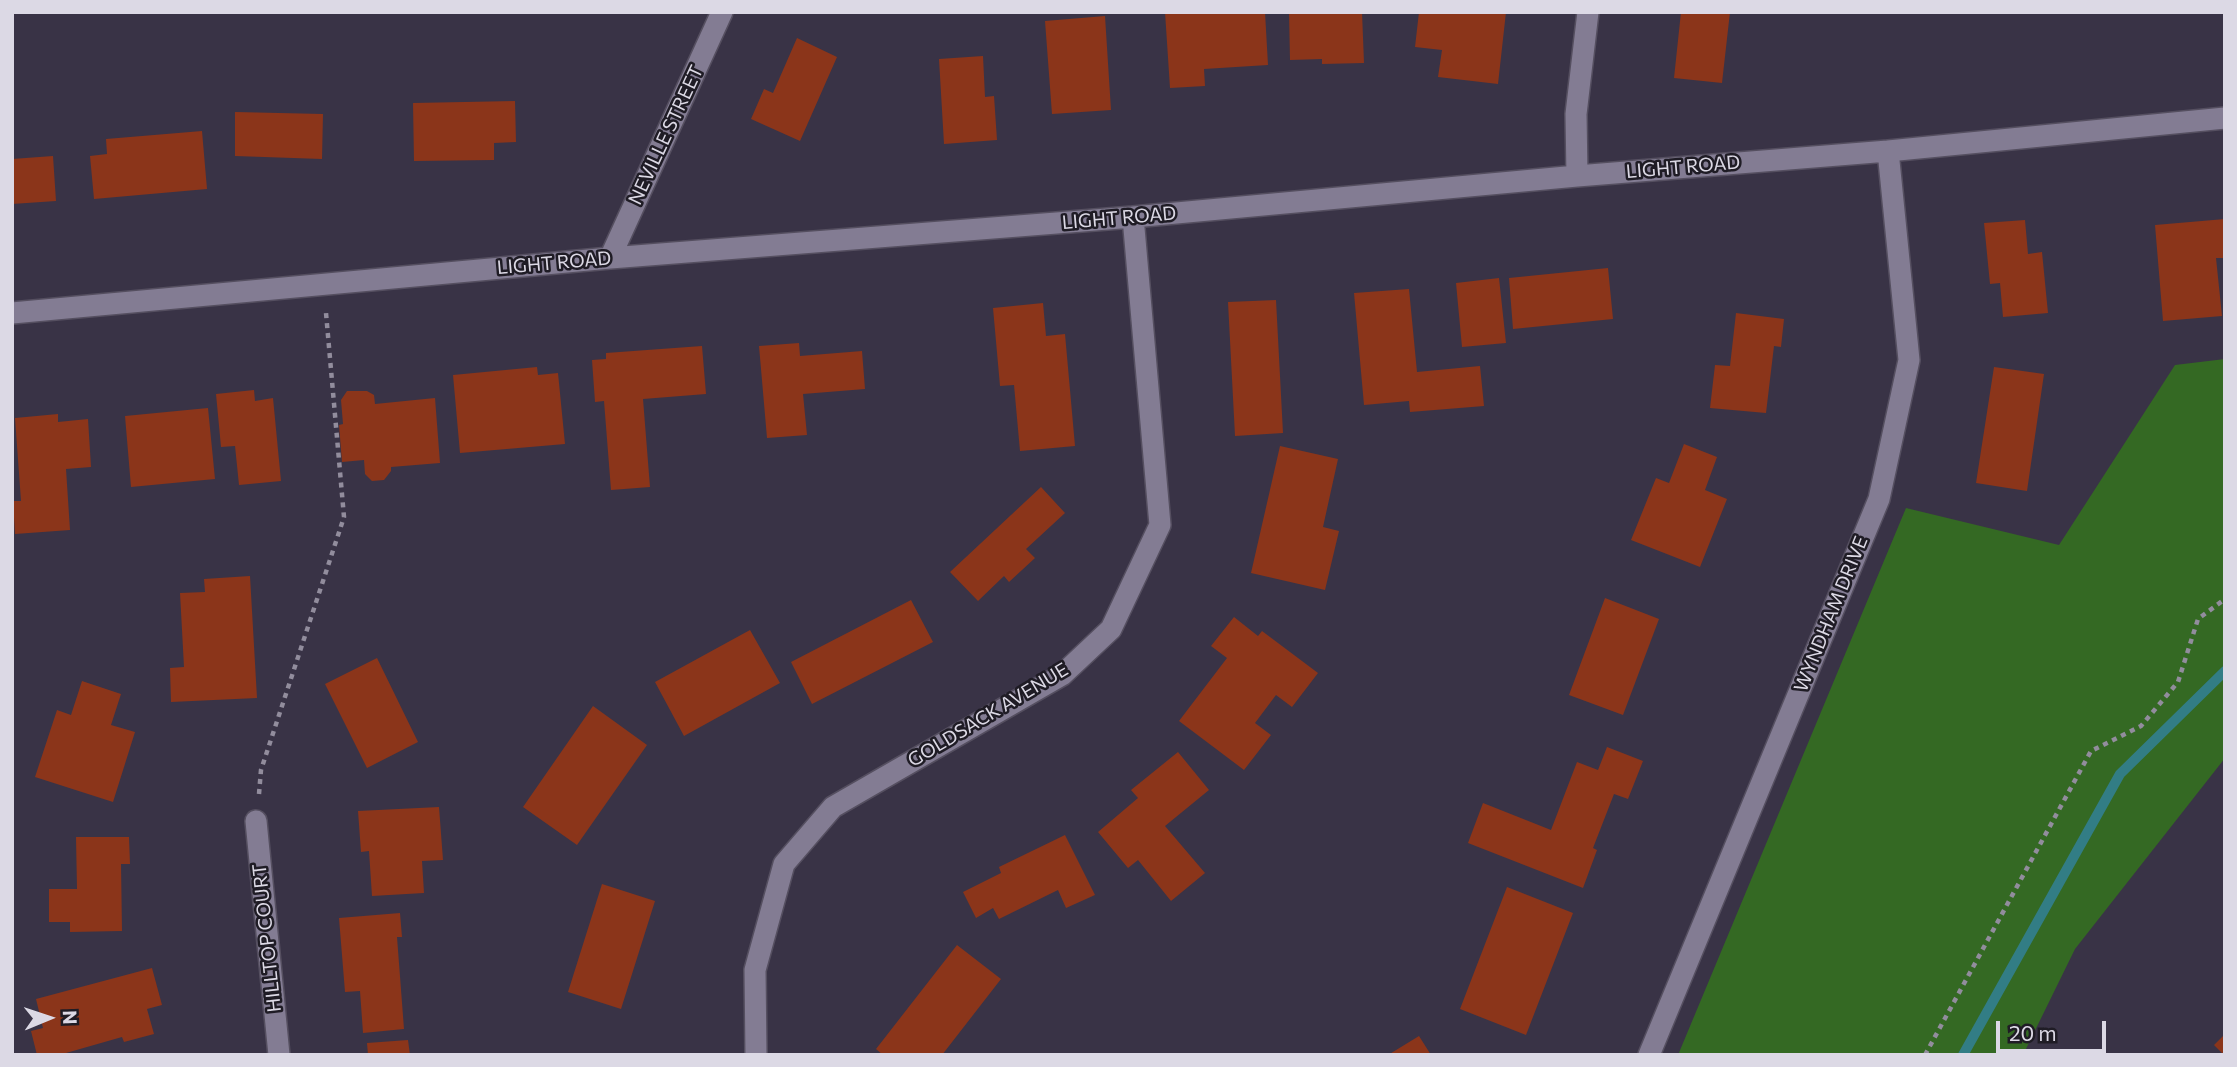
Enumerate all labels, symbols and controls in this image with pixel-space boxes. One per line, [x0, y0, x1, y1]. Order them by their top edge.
street label: NEVILLE STREET [624, 62, 708, 208]
street label: LIGHT ROAD [1625, 151, 1741, 183]
street label: LIGHT ROAD [1061, 202, 1177, 234]
street label: LIGHT ROAD [496, 247, 612, 279]
street label: WYNDHAM DRIVE [1789, 533, 1873, 695]
street label: GOLDSACK AVENUE [904, 658, 1072, 772]
street label: HILLTOP COURT [248, 863, 286, 1013]
north arrow [14, 983, 84, 1053]
scale bar [1999, 1007, 2109, 1052]
text: N [59, 1010, 82, 1025]
text: 20 m [2009, 1020, 2057, 1045]

